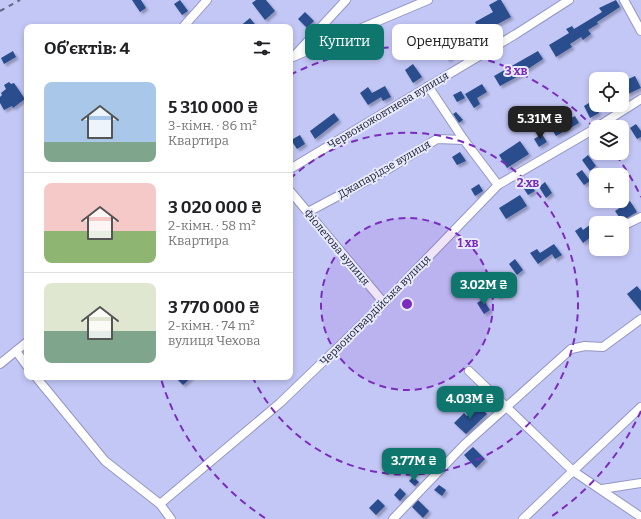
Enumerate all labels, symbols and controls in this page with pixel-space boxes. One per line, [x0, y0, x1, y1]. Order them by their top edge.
chip: Купити [305, 24, 384, 60]
chip: Орендувати [392, 24, 503, 60]
icon: filters [251, 37, 273, 59]
text: Об’єктів: 4 [44, 38, 130, 59]
text: 3 хв [505, 64, 527, 78]
street label: Червоножовтнева вулиця [325, 69, 451, 152]
map controls [589, 72, 629, 256]
button: locate [589, 72, 629, 112]
text: 5 310 000 ₴ [168, 97, 259, 118]
icon: home [76, 98, 124, 146]
pin: 5.31M ₴ [503, 106, 577, 140]
text: 5.31M ₴ [517, 111, 563, 126]
text: 3-кімн. · 86 m² [168, 118, 257, 133]
button: layers [589, 120, 629, 160]
text: Квартира [168, 133, 229, 148]
street label: Джапарідзе вулиця [336, 138, 433, 201]
button: + [589, 168, 629, 208]
text: 2 хв [517, 176, 539, 190]
text: 3 020 000 ₴ [168, 197, 262, 218]
icon: home [76, 199, 124, 247]
street label: Фіолетова вулиця [301, 207, 372, 288]
button: − [589, 216, 629, 256]
text: 2-кімн. · 58 m² [168, 218, 256, 233]
text: Квартира [168, 233, 229, 248]
text: 1 хв [458, 236, 479, 250]
street label: Червоногвардійська вулиця [317, 252, 433, 368]
pin: 3.02M ₴ [447, 272, 521, 306]
text: 3.02M ₴ [460, 277, 508, 292]
text: 3 770 000 ₴ [168, 297, 260, 318]
centre of rings [400, 297, 414, 311]
icon: home [76, 299, 124, 347]
text: 2-кімн. · 74 m² [168, 318, 255, 333]
text: вулиця Чехова [168, 333, 260, 348]
pin: 4.03M ₴ [433, 386, 507, 420]
text: 4.03M ₴ [446, 391, 494, 406]
pin: 3.77M ₴ [377, 448, 451, 482]
text: 3.77M ₴ [391, 453, 437, 468]

